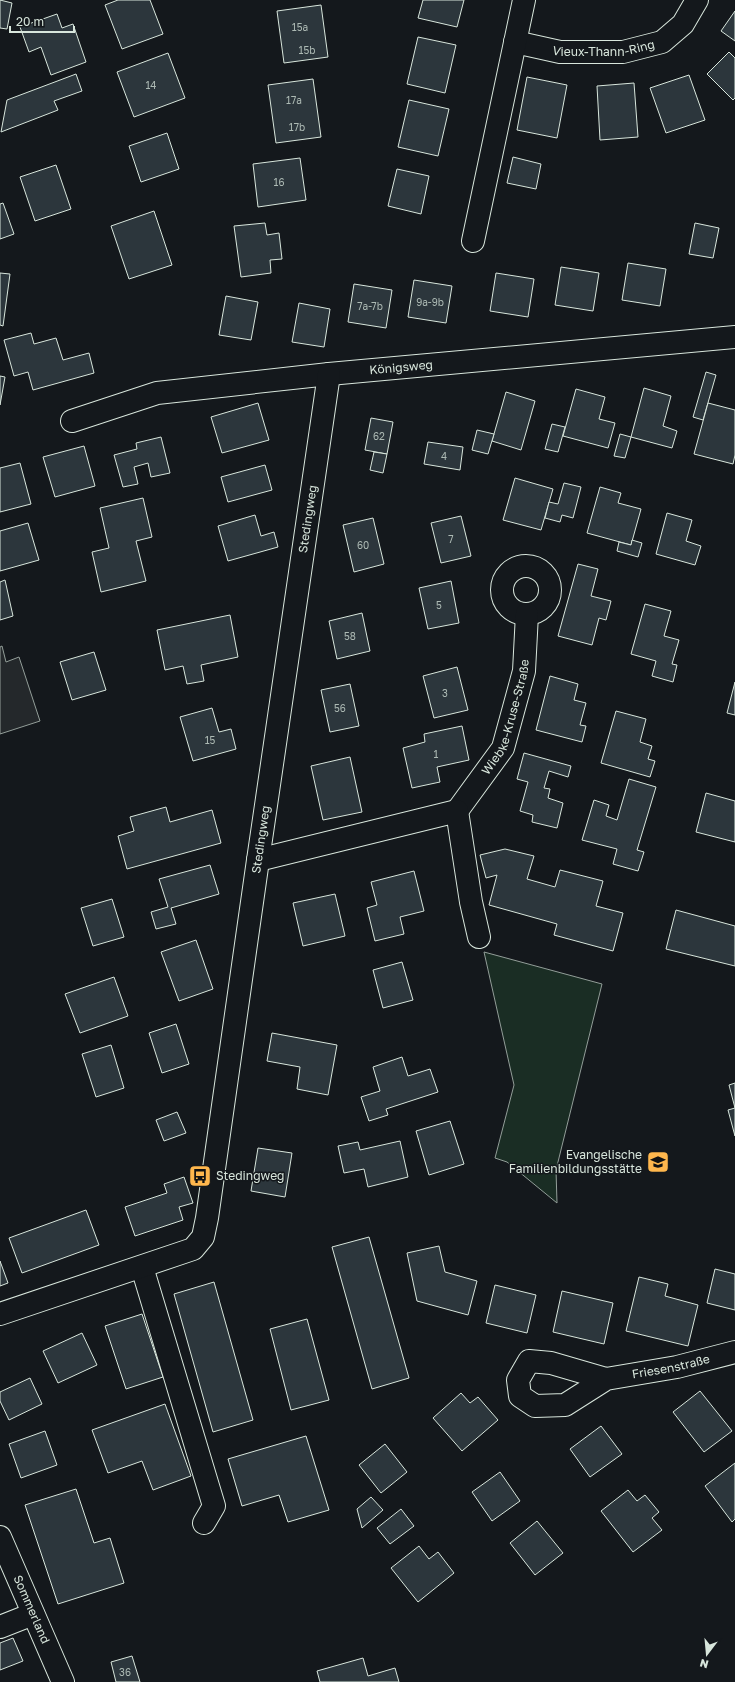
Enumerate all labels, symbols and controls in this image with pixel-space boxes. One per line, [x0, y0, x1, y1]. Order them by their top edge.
scale bar [10, 8, 74, 34]
text: 20 m [16, 14, 44, 29]
house number: 15a [292, 21, 308, 33]
street label: Vieux-Thann-Ring [551, 36, 656, 59]
house number: 15b [299, 44, 315, 56]
house number: 14 [146, 79, 156, 91]
house number: 17a [286, 94, 302, 106]
house number: 17b [289, 121, 305, 133]
house number: 16 [274, 176, 284, 188]
house number: 9a-9b [416, 296, 444, 308]
house number: 7a-7b [357, 300, 383, 312]
street label: Königsweg [369, 357, 433, 377]
house number: 62 [373, 430, 385, 442]
house number: 4 [441, 450, 447, 462]
street label: Stedingweg [295, 484, 320, 554]
house number: 7 [448, 533, 454, 545]
house number: 60 [357, 539, 369, 551]
house number: 5 [436, 599, 442, 611]
house number: 58 [344, 630, 356, 642]
street label: Wiebke-Kruse-Straße [478, 659, 532, 778]
house number: 3 [442, 687, 448, 699]
house number: 56 [334, 702, 346, 714]
house number: 15 [205, 734, 216, 746]
house number: 1 [434, 748, 439, 760]
street label: Stedingweg [248, 804, 273, 874]
place label: Evangelische Familienbildungsstätte [509, 1147, 642, 1176]
school or university icon: Evangelische Familienbildungsstätte [645, 1149, 671, 1175]
bus stop icon: Stedingweg [187, 1163, 213, 1189]
place label: Stedingweg [216, 1168, 285, 1183]
street label: Friesenstraße [631, 1351, 711, 1382]
street label: Sommerland [10, 1573, 53, 1646]
north arrow [687, 1634, 727, 1674]
text: N [698, 1657, 710, 1671]
house number: 36 [119, 1666, 131, 1678]

